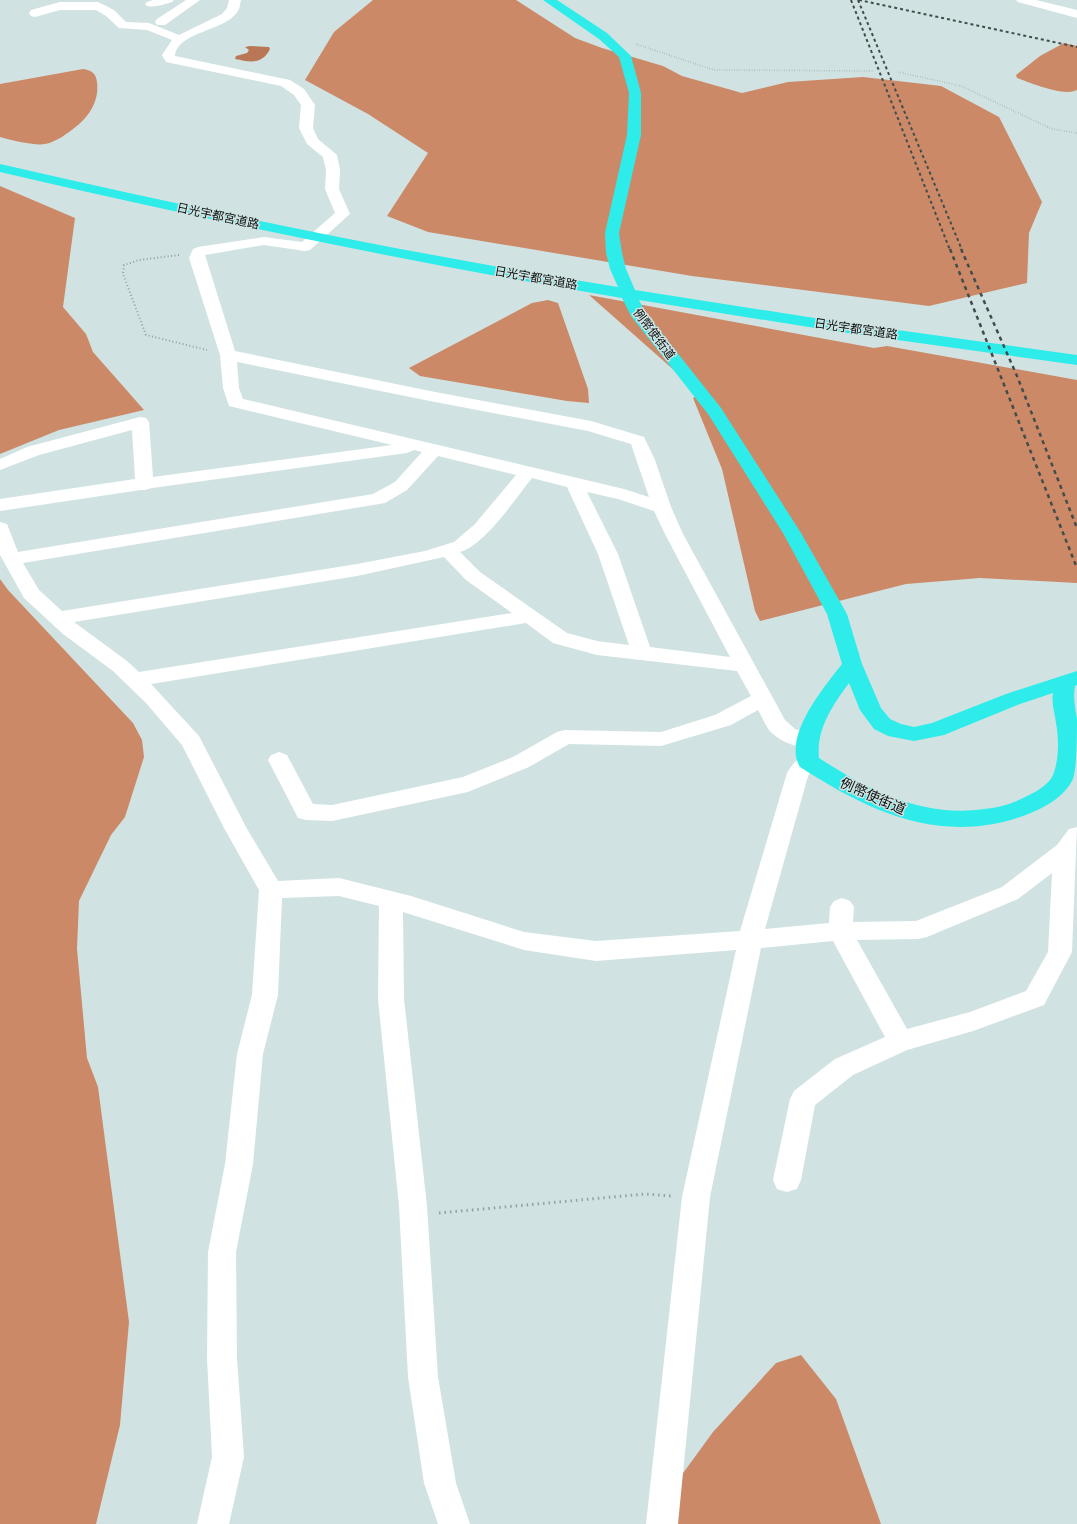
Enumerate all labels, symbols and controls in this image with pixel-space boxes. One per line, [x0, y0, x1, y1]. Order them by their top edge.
street label: 日光宇都宮道路 [175, 199, 261, 232]
street label: 日光宇都宮道路 [493, 263, 579, 292]
street label: 例幣使街道 [630, 305, 678, 362]
street label: 日光宇都宮道路 [813, 315, 899, 342]
street label: 例幣使街道 [838, 774, 909, 818]

